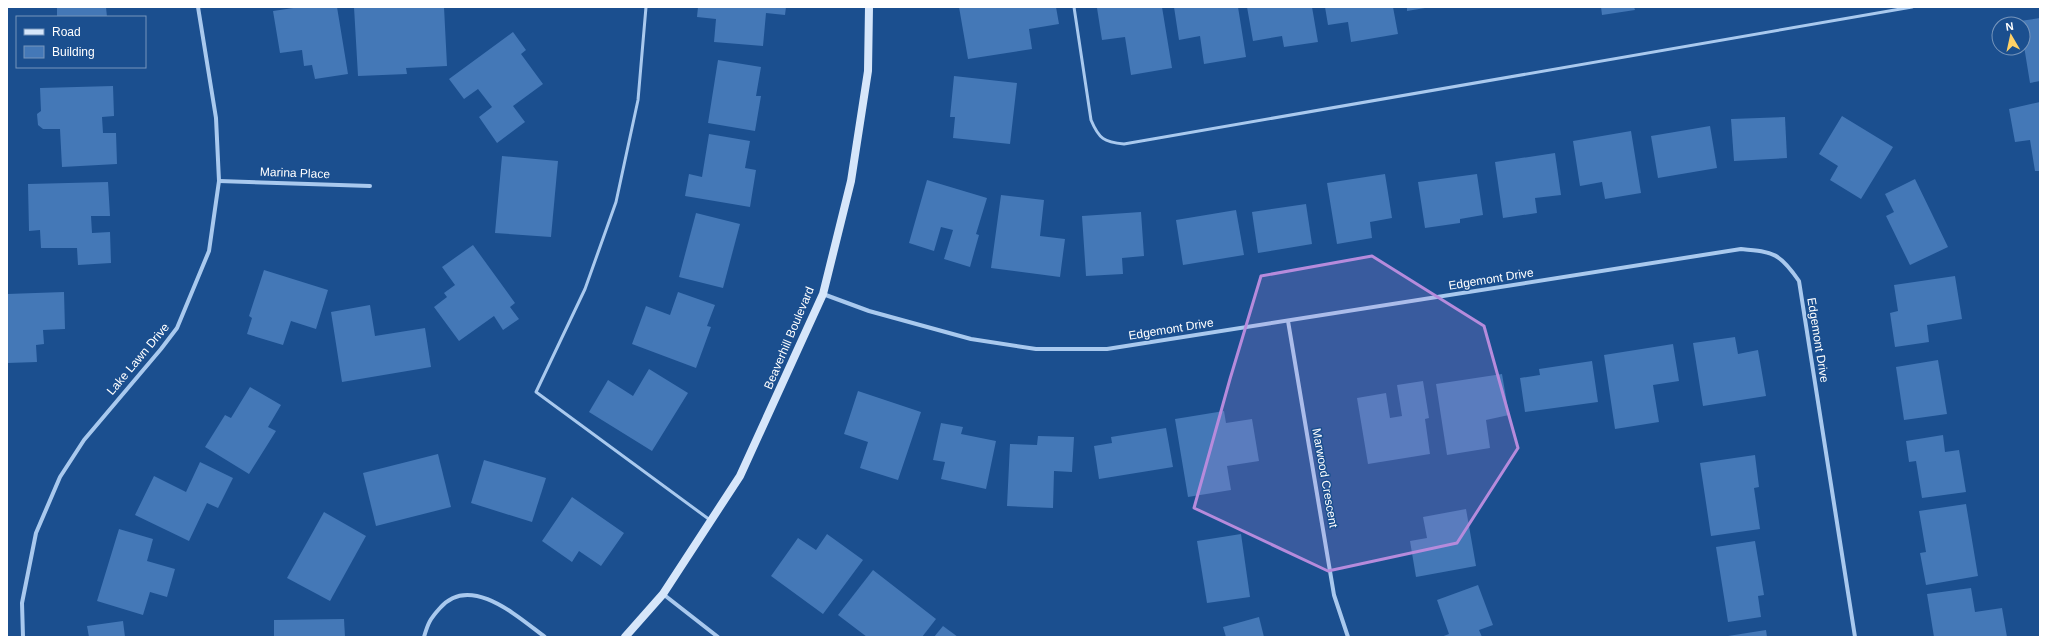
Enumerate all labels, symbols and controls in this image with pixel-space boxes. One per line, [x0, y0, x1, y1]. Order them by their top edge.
legend [16, 16, 146, 68]
north arrow [1991, 16, 2031, 56]
text: N [2005, 20, 2014, 33]
text: Road [52, 25, 81, 39]
text: Building [52, 45, 95, 59]
street label: Marina Place [260, 165, 331, 181]
street label: Edgemont Drive [1447, 265, 1535, 293]
street label: Beaverhill Boulevard [761, 285, 817, 391]
street label: Edgemont Drive [1804, 296, 1832, 384]
street label: Edgemont Drive [1127, 315, 1215, 343]
street label: Lake Lawn Drive [104, 320, 172, 398]
street label: Marwood Crescent [1309, 427, 1341, 529]

